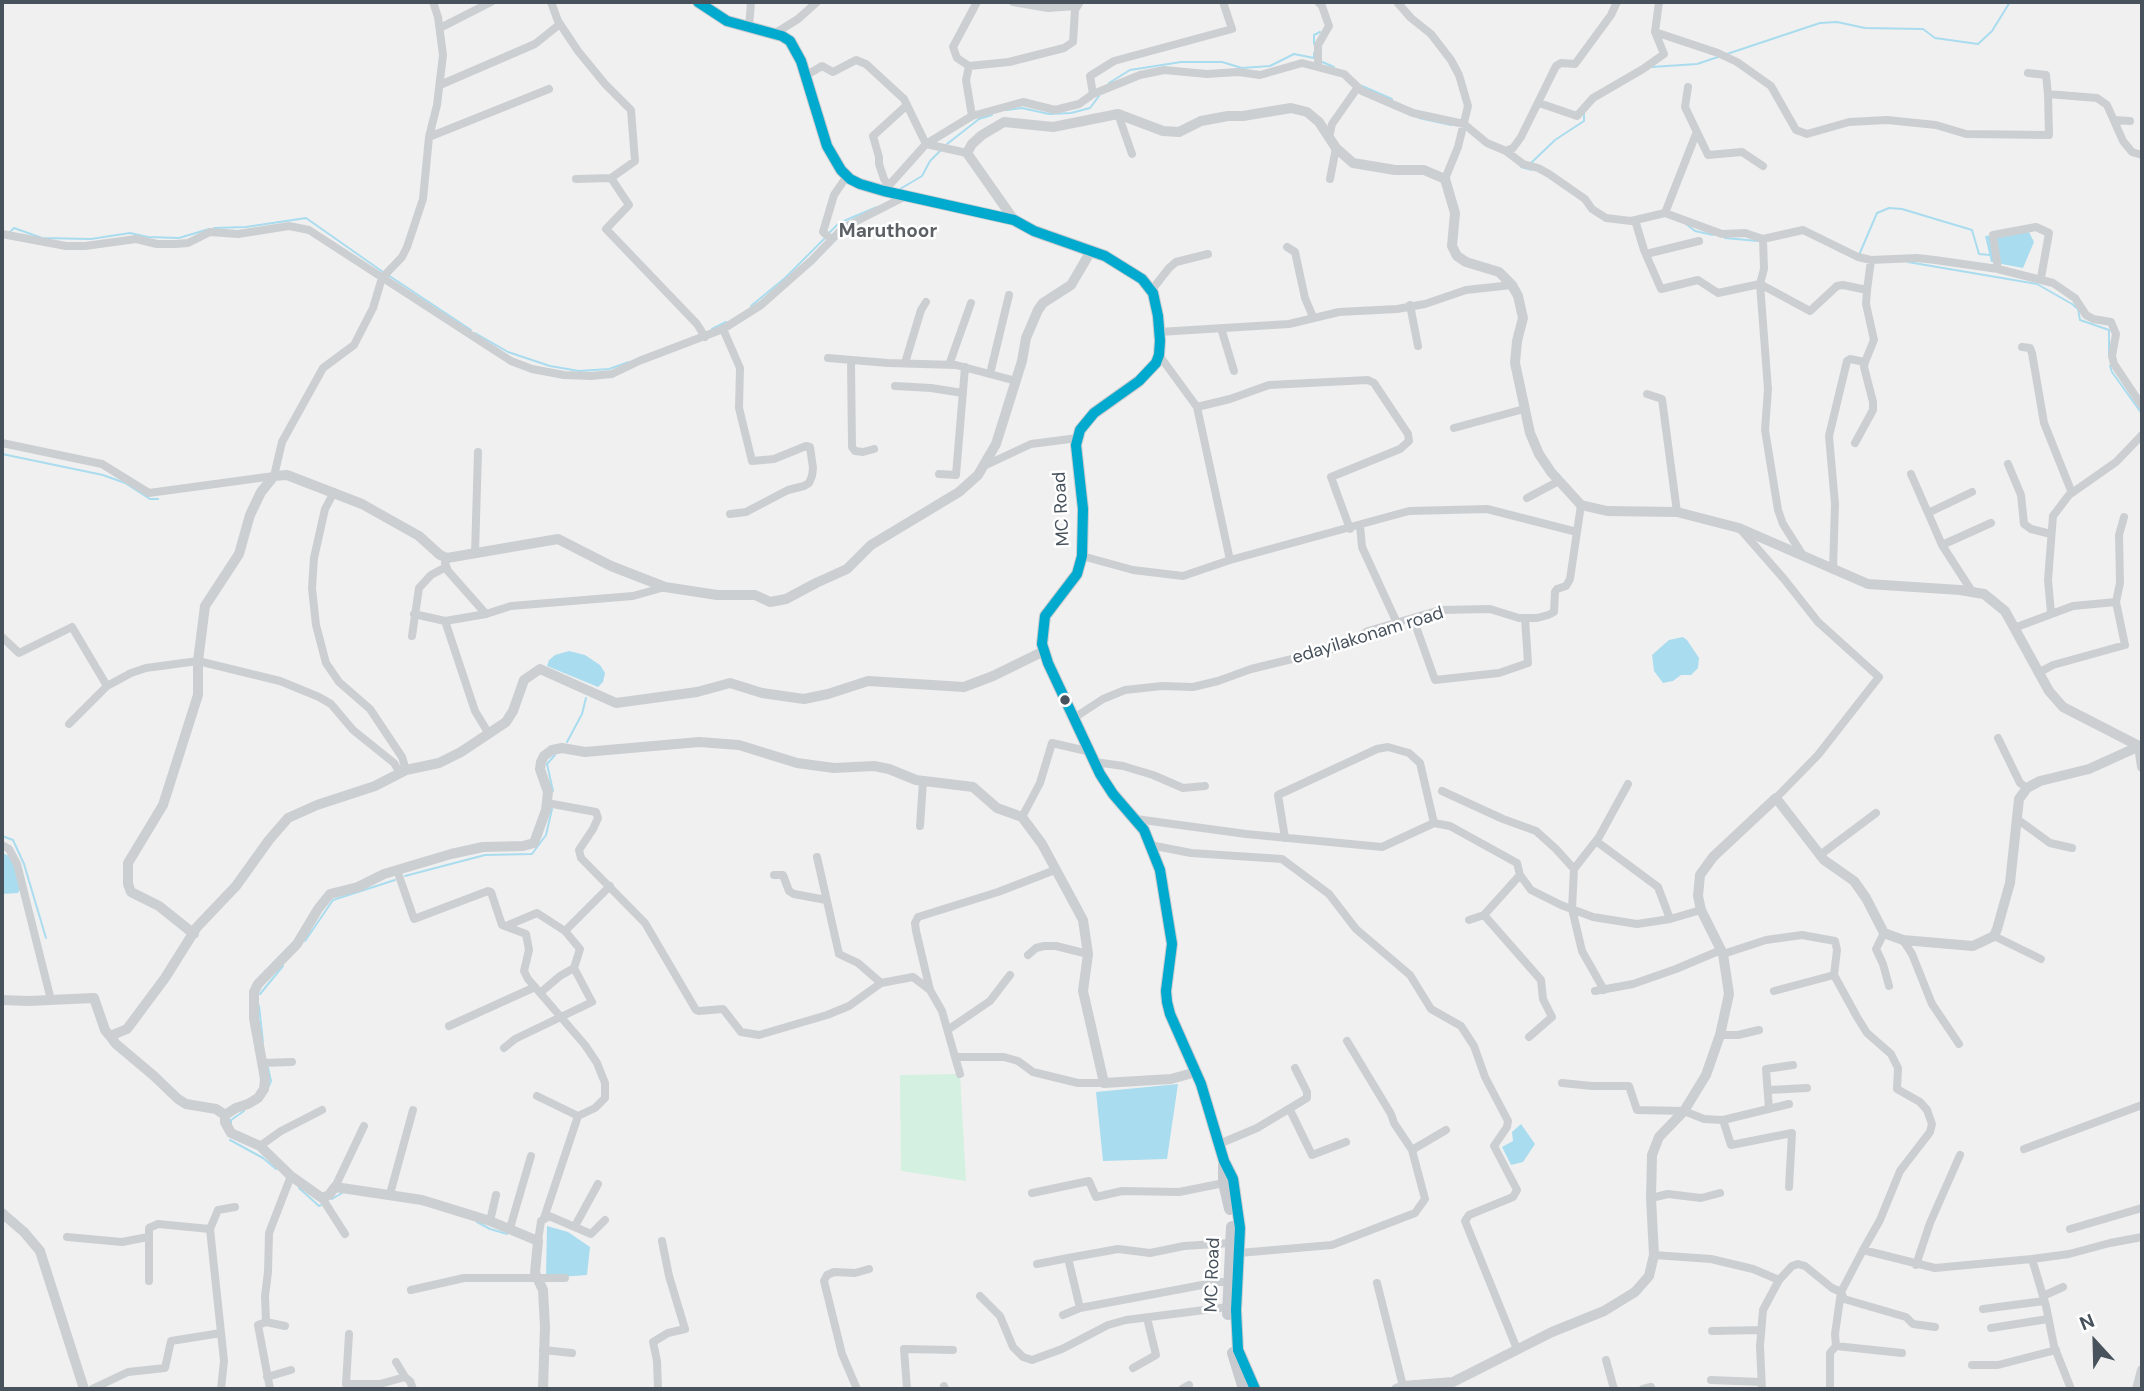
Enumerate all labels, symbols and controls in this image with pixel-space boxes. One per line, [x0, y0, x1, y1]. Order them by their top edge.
district label: Maruthoor [839, 221, 937, 243]
street label: MC Road [1049, 471, 1075, 547]
street label: edayilakonam road [1290, 603, 1446, 669]
unlabelled marker [1058, 693, 1072, 707]
street label: MC Road [1201, 1237, 1225, 1313]
north arrow [2060, 1307, 2130, 1377]
text: N [2076, 1308, 2098, 1336]

